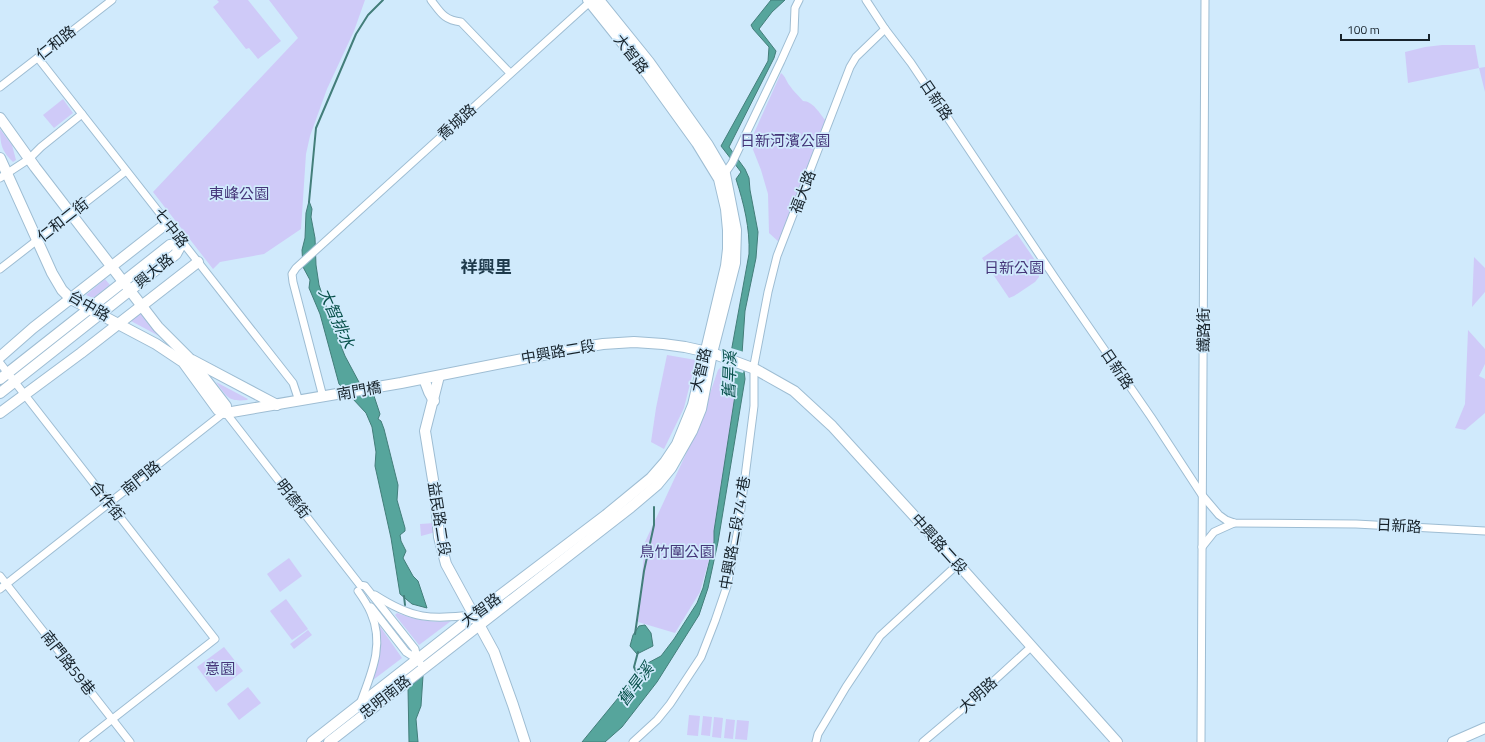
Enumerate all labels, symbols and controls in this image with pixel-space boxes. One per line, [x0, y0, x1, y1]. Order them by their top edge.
scale bar [1341, 16, 1429, 42]
street label: 仁和路 [31, 20, 81, 66]
text: 100 m [1347, 20, 1380, 39]
street label: 大智路 [608, 29, 654, 79]
street label: 日新路 [914, 75, 959, 125]
street label: 喬城路 [432, 98, 481, 145]
park label: 日新河濱公園 [740, 129, 830, 152]
street label: 福大路 [784, 167, 821, 217]
park label: 東峰公園 [209, 182, 269, 205]
street label: 仁和二街 [32, 192, 93, 247]
street label: 七中路 [148, 203, 194, 253]
street label: 興大路 [129, 248, 178, 294]
district label: 祥興里 [461, 254, 512, 280]
park label: 日新公園 [984, 256, 1044, 279]
street label: 台中路 [64, 284, 114, 327]
water label: 大智排水 [313, 284, 361, 353]
street label: 鐵路街 [1192, 307, 1215, 353]
street label: 中興路二段 [519, 334, 597, 369]
street label: 日新路 [1095, 344, 1140, 394]
street label: 大智路 [684, 345, 717, 394]
water label: 舊旱溪 [716, 349, 742, 399]
street label: 南門橋 [335, 375, 383, 406]
street label: 南門路 [116, 455, 165, 501]
street label: 明德街 [270, 474, 316, 524]
street label: 中興路二段747巷 [713, 474, 756, 592]
street label: 合作街 [84, 476, 130, 526]
street label: 益民路二段 [422, 480, 457, 558]
street label: 中興路二段 [906, 508, 973, 579]
street label: 日新路 [1376, 513, 1422, 538]
park label: 鳥竹圍公園 [639, 540, 715, 563]
street label: 大智路 [456, 587, 506, 632]
street label: 南門路59巷 [36, 625, 101, 700]
water label: 舊旱溪 [611, 656, 660, 710]
park label: 意園 [205, 657, 235, 680]
street label: 忠明南路 [354, 669, 415, 724]
street label: 大明路 [953, 671, 1002, 718]

